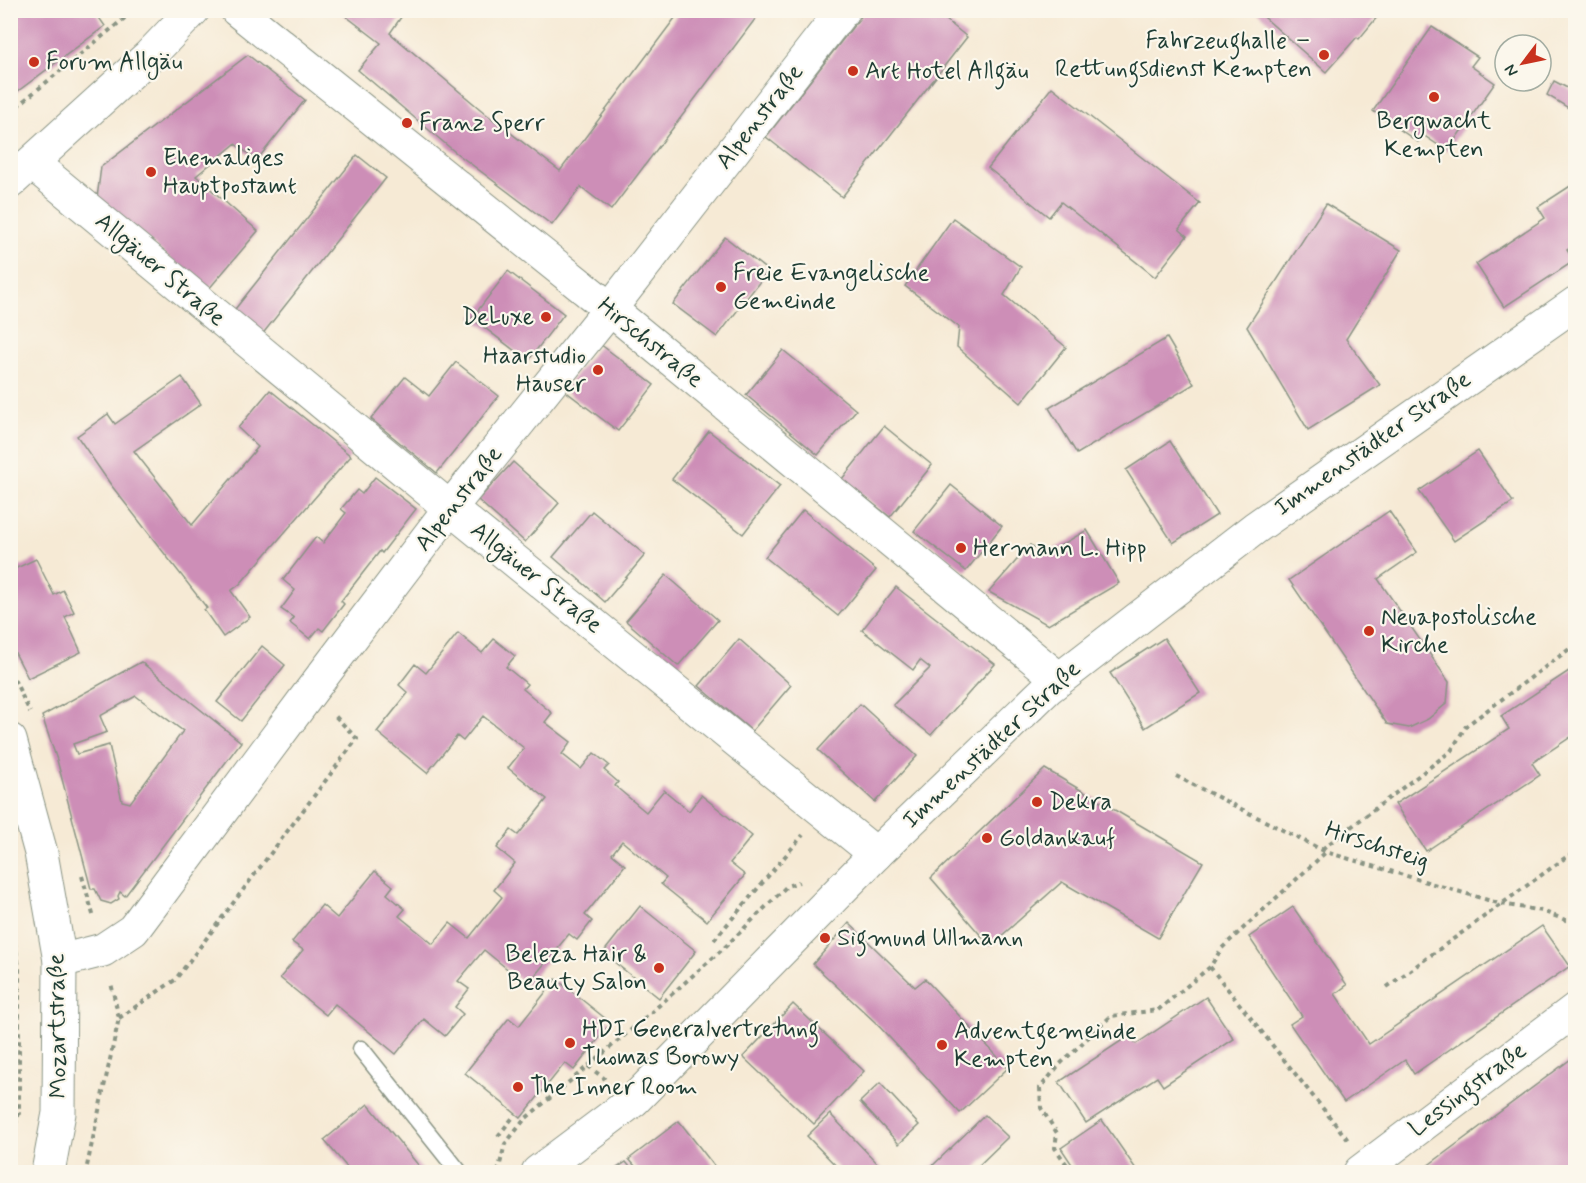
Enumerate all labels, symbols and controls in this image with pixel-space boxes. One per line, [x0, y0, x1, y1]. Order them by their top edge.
place label: Fahrzeughalle – Rettungsdienst Kempten [1055, 26, 1312, 88]
north arrow [1493, 33, 1553, 93]
place label: Forum Allgäu [46, 47, 183, 80]
marker: Fahrzeughalle – Rettungsdienst Kempten [1317, 48, 1331, 62]
marker: Forum Allgäu [27, 55, 41, 69]
place label: Art Hotel Allgäu [865, 56, 1029, 90]
street label: Alpenstraße [709, 58, 811, 176]
text: N [1500, 60, 1523, 80]
marker: Art Hotel Allgäu [846, 64, 860, 78]
marker: Bergwacht Kempten [1427, 90, 1441, 104]
place label: Bergwacht Kempten [1377, 106, 1491, 165]
place label: Franz Sperr [419, 108, 545, 139]
marker: Franz Sperr [400, 116, 414, 130]
place label: Ehemaliges Hauptpostamt [163, 143, 297, 202]
marker: Ehemaliges Hauptpostamt [144, 165, 158, 179]
street label: Allgäuer Straße [87, 206, 232, 335]
place label: Freie Evangelische Gemeinde [733, 258, 930, 317]
marker: Freie Evangelische Gemeinde [714, 280, 728, 294]
street label: Hirschstraße [590, 291, 710, 395]
place label: DeLuxe [462, 302, 534, 333]
marker: DeLuxe [539, 310, 553, 324]
place label: Haarstudio Hauser [483, 341, 587, 400]
marker: Haarstudio Hauser [591, 363, 605, 377]
street label: Immenstädter Straße [1269, 364, 1477, 524]
street label: Alpenstraße [408, 440, 510, 558]
street label: Allgäuer Straße [462, 515, 609, 643]
place label: Hermann L. Hipp [973, 533, 1147, 564]
marker: Hermann L. Hipp [954, 541, 968, 555]
place label: Neuapostolische Kirche [1381, 602, 1537, 661]
marker: Neuapostolische Kirche [1362, 624, 1376, 638]
street label: Immenstädter Straße [896, 654, 1088, 836]
place label: Dekra [1049, 787, 1112, 818]
marker: Dekra [1030, 795, 1044, 809]
street label: Hirschsteig [1321, 815, 1433, 877]
place label: Goldankauf [999, 823, 1115, 854]
marker: Goldankauf [980, 831, 994, 845]
place label: Sigmund Ullmann [837, 923, 1023, 957]
marker: Sigmund Ullmann [818, 931, 832, 945]
place label: Beleza Hair & Beauty Salon [505, 939, 647, 998]
street label: Mozartstraße [41, 953, 75, 1099]
marker: Beleza Hair & Beauty Salon [652, 961, 666, 975]
place label: HDI Generalvertretung Thomas Borowy [582, 1014, 819, 1073]
place label: Adventgemeinde Kempten [954, 1016, 1137, 1075]
street label: Lessingstraße [1403, 1035, 1535, 1147]
marker: HDI Generalvertretung Thomas Borowy [563, 1036, 577, 1050]
marker: Adventgemeinde Kempten [935, 1038, 949, 1052]
place label: The Inner Room [530, 1072, 698, 1103]
marker: The Inner Room [511, 1080, 525, 1094]

